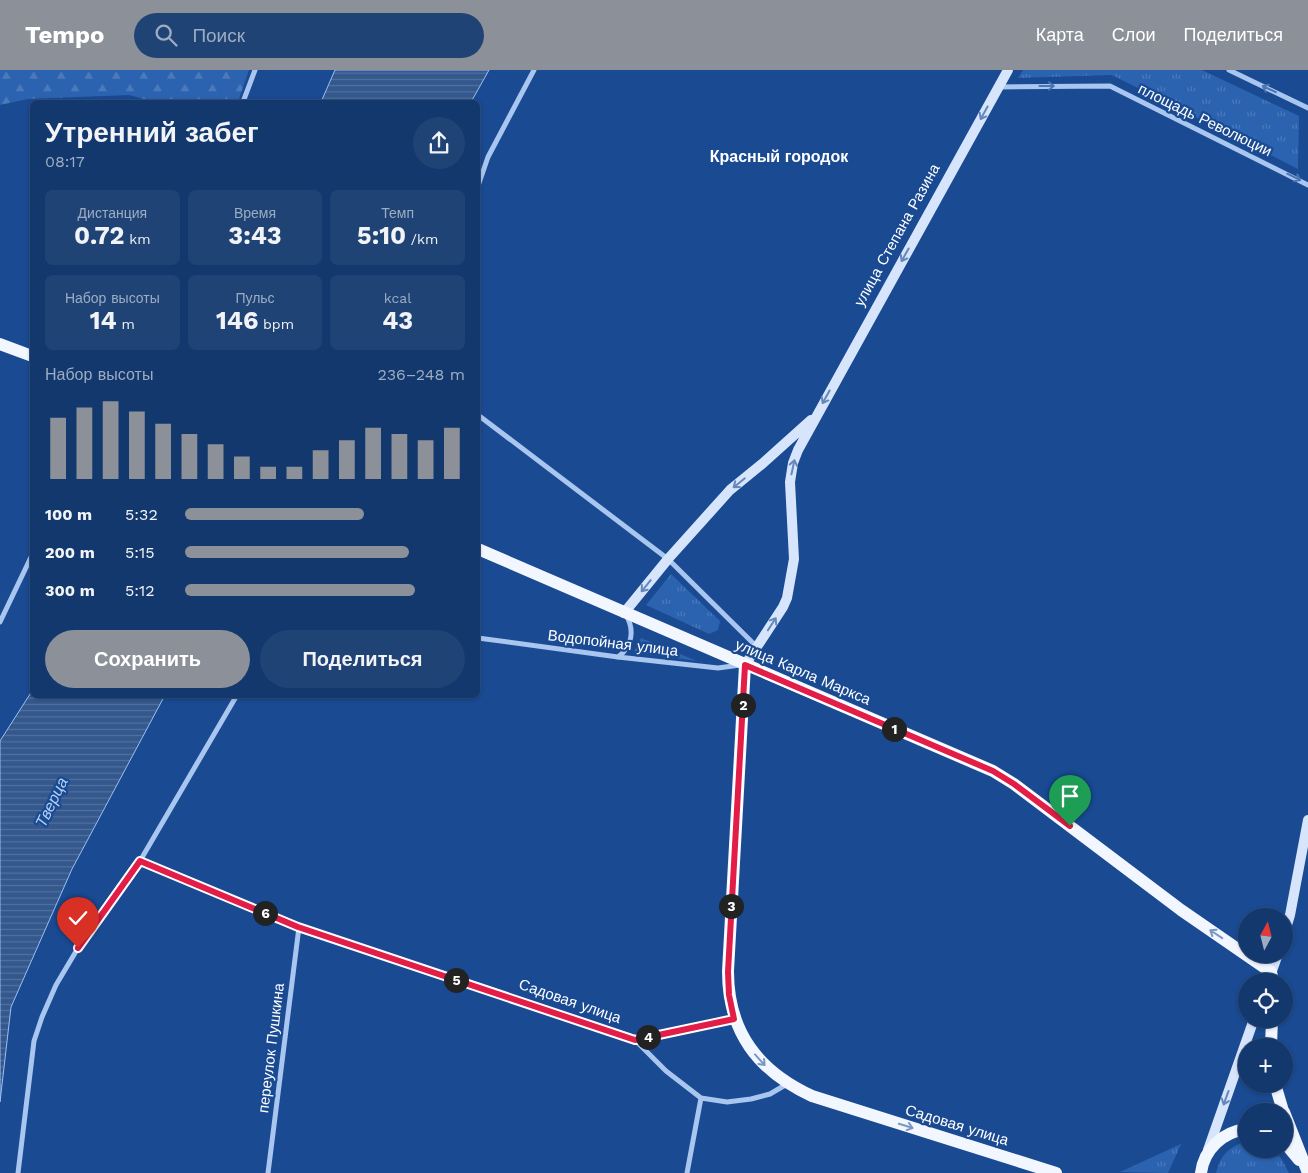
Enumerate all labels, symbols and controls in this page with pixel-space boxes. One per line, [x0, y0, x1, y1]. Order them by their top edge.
search box [134, 13, 484, 58]
text: Tempo [25, 21, 104, 49]
icon: search [152, 21, 180, 49]
text: Поиск [192, 24, 245, 47]
text: Карта [1036, 24, 1084, 45]
text: Слои [1112, 24, 1156, 45]
text: Поделиться [1184, 24, 1283, 45]
street label: площадь Революции [1135, 80, 1275, 160]
one-way arrow [1039, 81, 1055, 91]
one-way arrow [1261, 84, 1276, 94]
one-way arrow [979, 105, 989, 120]
text: Утренний забег [45, 116, 259, 149]
button: share [413, 117, 465, 169]
district label: Красный городок [710, 147, 849, 166]
text: 08:17 [45, 152, 85, 171]
street label: улица Степана Разина [850, 160, 944, 309]
one-way arrow [1286, 173, 1301, 183]
text: Дистанция [78, 205, 147, 221]
text: Время [234, 205, 276, 221]
text: Темп [381, 205, 414, 221]
text: 0.72 [74, 221, 124, 250]
text: 3:43 [228, 221, 282, 250]
text: 5:10 [357, 221, 406, 250]
text: km [124, 231, 151, 247]
text: /km [406, 231, 438, 247]
one-way arrow [900, 247, 910, 262]
text: Набор высоты [65, 290, 160, 306]
text: Пульс [235, 290, 275, 306]
text: kcal [384, 290, 412, 306]
text: 14 [90, 306, 117, 335]
text: 146 [216, 306, 258, 335]
text: 43 [382, 306, 413, 335]
text: m [117, 316, 135, 332]
text: bpm [258, 316, 294, 332]
text: Набор высоты [45, 365, 153, 384]
text: 236–248 m [377, 365, 465, 384]
one-way arrow [821, 389, 831, 404]
one-way arrow [789, 459, 798, 475]
one-way arrow [732, 477, 745, 488]
text: 100 m [45, 505, 92, 524]
text: 5:32 [125, 505, 158, 524]
text: 200 m [45, 543, 95, 562]
text: 5:15 [125, 543, 155, 562]
one-way arrow [641, 579, 652, 592]
text: 300 m [45, 581, 95, 600]
text: 5:12 [125, 581, 155, 600]
one-way arrow [768, 618, 778, 632]
street label: Водопойная улица [547, 626, 680, 660]
button: Сохранить [45, 630, 250, 688]
button: Поделиться [260, 630, 465, 688]
street label: улица Карла Маркса [733, 635, 874, 709]
pin: 2 [730, 692, 756, 718]
text: 2 [739, 697, 748, 713]
pin: 1 [882, 716, 906, 742]
text: 1 [891, 721, 898, 737]
water label: Тверца [31, 774, 72, 830]
pin [1049, 775, 1091, 826]
icon: arrive [1056, 782, 1084, 810]
pin: 3 [718, 894, 744, 918]
pin [57, 897, 99, 948]
text: 3 [727, 898, 736, 914]
pin: 6 [252, 900, 278, 926]
icon: check [64, 904, 92, 932]
text: 6 [261, 905, 270, 921]
north arrow [1238, 908, 1292, 962]
map controls [1238, 908, 1293, 1158]
one-way arrow [1210, 929, 1224, 939]
pin: 5 [444, 968, 468, 992]
text: 5 [452, 972, 461, 988]
button: locate [1238, 973, 1293, 1028]
street label: Садовая улица [516, 975, 624, 1027]
street label: переулок Пушкина [254, 981, 288, 1114]
pin: 4 [636, 1024, 660, 1050]
text: 4 [644, 1029, 653, 1045]
button: + [1238, 1038, 1293, 1093]
one-way arrow [755, 1053, 766, 1066]
one-way arrow [1221, 1089, 1230, 1105]
street label: Садовая улица [903, 1101, 1011, 1149]
button: − [1238, 1103, 1293, 1158]
one-way arrow [898, 1122, 913, 1131]

